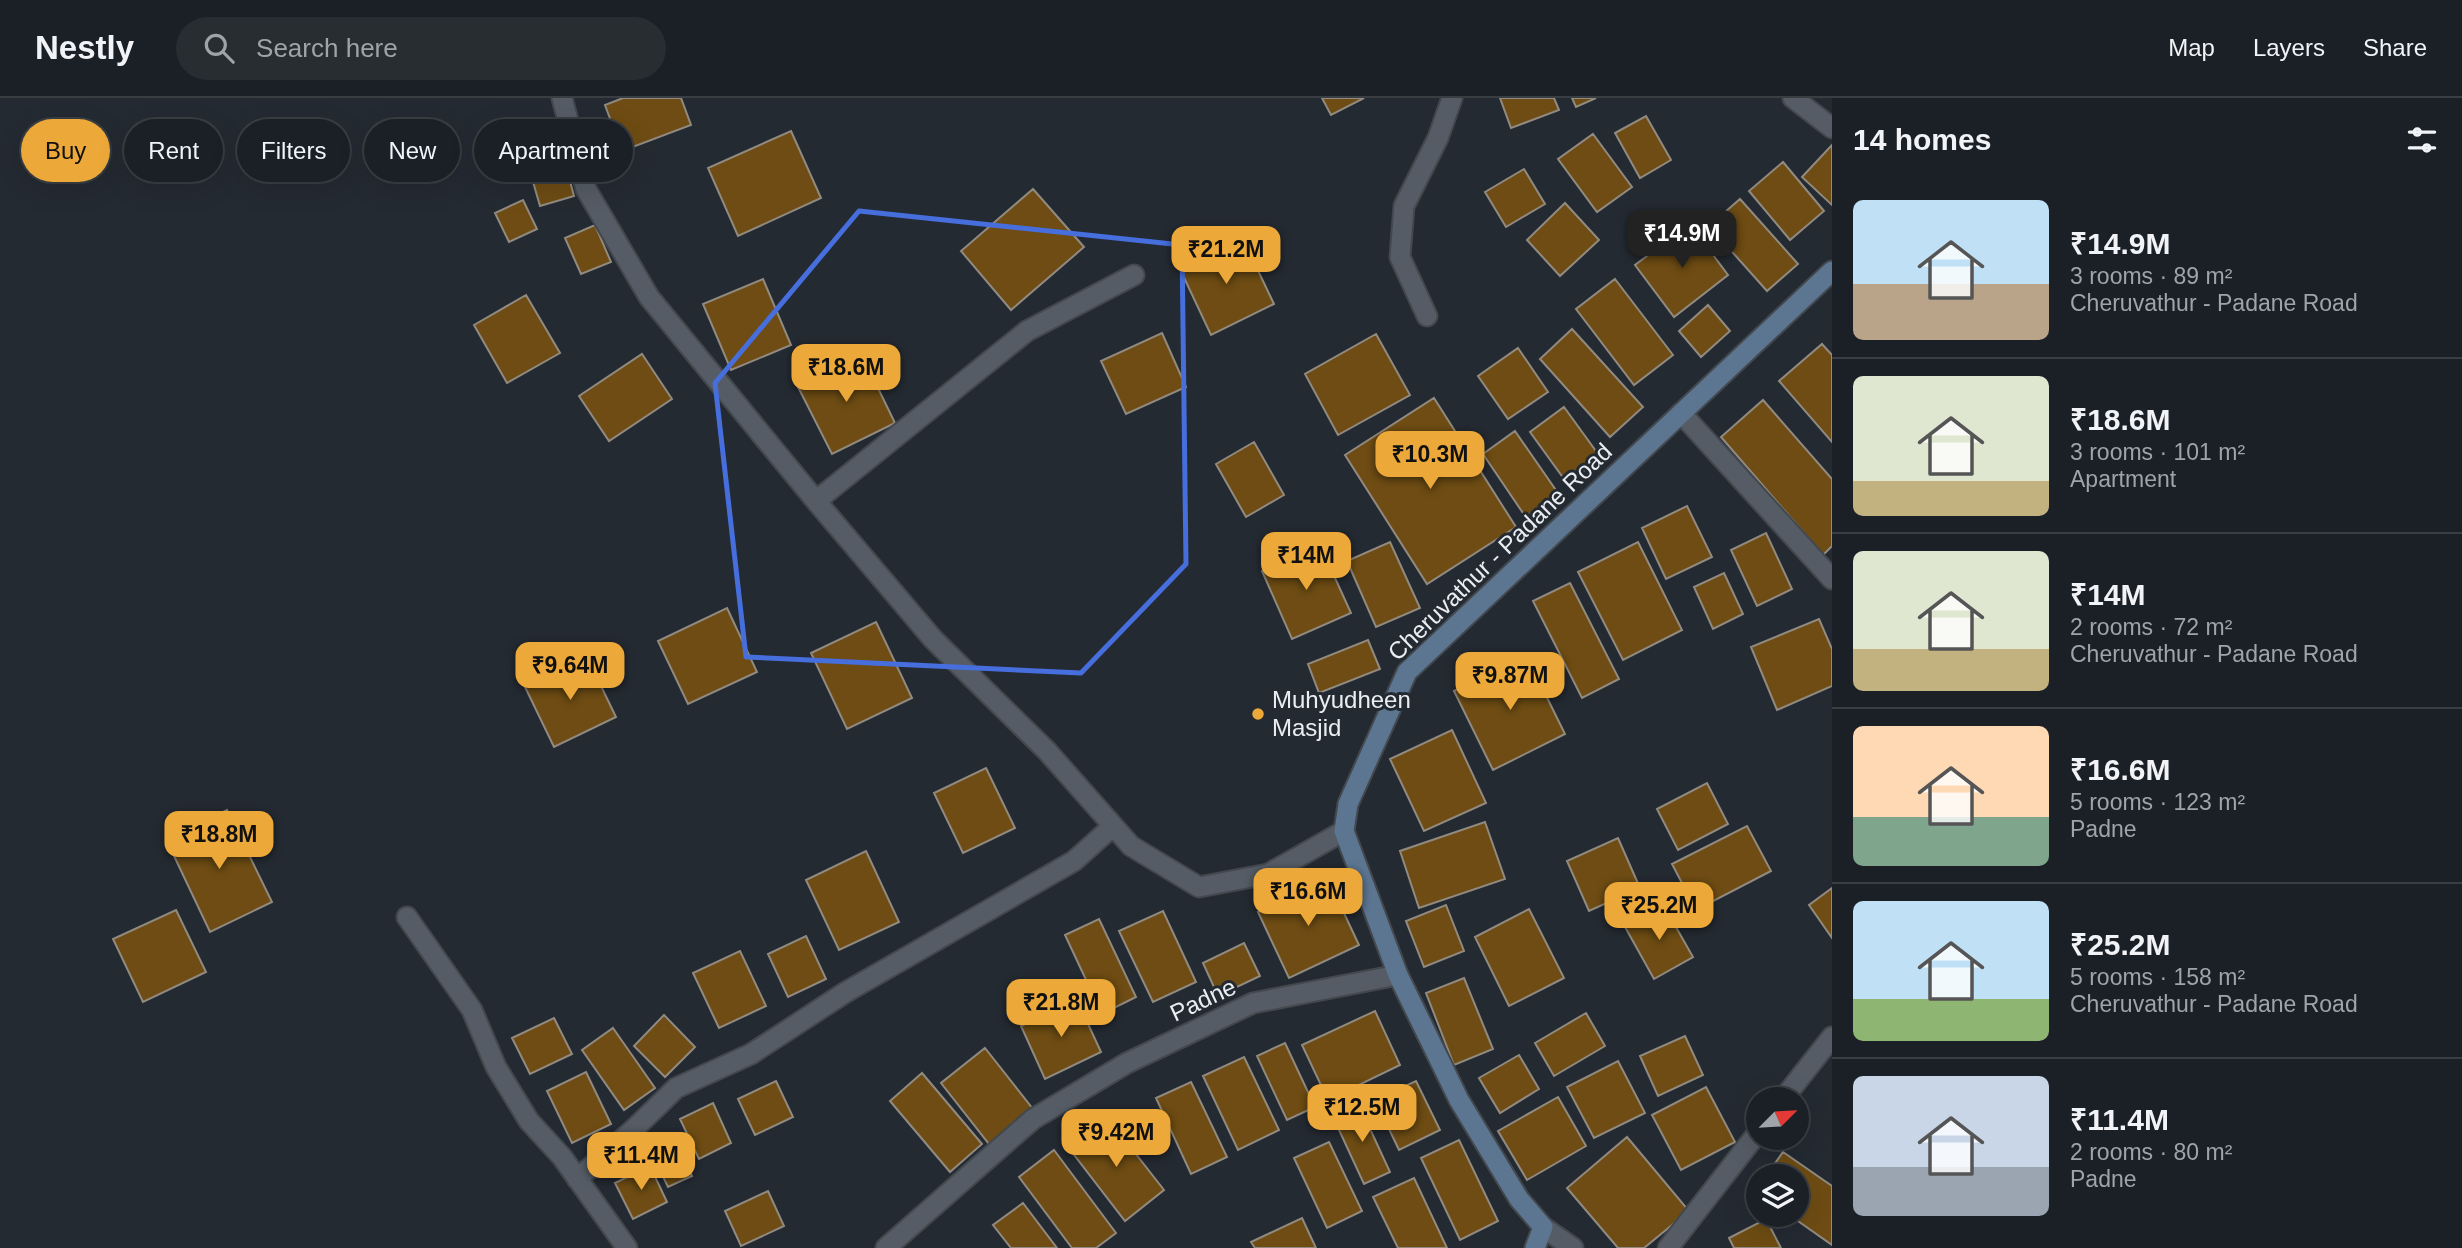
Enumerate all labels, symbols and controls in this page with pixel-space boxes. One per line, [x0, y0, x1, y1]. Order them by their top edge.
search box [176, 17, 666, 80]
text: Nestly [35, 29, 134, 66]
icon: search [200, 29, 238, 67]
text: Search here [256, 33, 398, 63]
text: Map [2168, 34, 2215, 61]
text: Layers [2253, 34, 2325, 61]
text: Share [2363, 34, 2427, 61]
chip: Buy [21, 119, 110, 182]
chip: Rent [124, 119, 223, 182]
chip: Filters [237, 119, 350, 182]
chip: New [364, 119, 460, 182]
chip: Apartment [474, 119, 633, 182]
icon: filters [2403, 121, 2441, 159]
text: 14 homes [1853, 123, 1991, 156]
pin: ₹14.9M [1625, 211, 1739, 270]
text: ₹14.9M [1643, 220, 1721, 246]
pin: ₹21.2M [1169, 226, 1283, 286]
text: ₹14.9M [2070, 227, 2171, 260]
icon: home [1909, 228, 1993, 312]
text: ₹21.2M [1187, 236, 1265, 262]
text: 3 rooms · 89 m² [2070, 263, 2232, 289]
text: Cheruvathur - Padane Road [2070, 290, 2358, 316]
pin: ₹18.6M [789, 344, 903, 404]
text: ₹18.6M [807, 354, 885, 380]
text: ₹18.6M [2070, 403, 2171, 436]
icon: home [1909, 404, 1993, 488]
pin: ₹10.3M [1373, 432, 1487, 491]
street label: Cheruvathur - Padane Road [1382, 438, 1617, 666]
text: 3 rooms · 101 m² [2070, 439, 2245, 465]
text: ₹10.3M [1391, 441, 1469, 467]
text: Apartment [2070, 466, 2176, 492]
pin: ₹14M [1265, 532, 1347, 592]
text: ₹14M [1277, 542, 1335, 568]
text: ₹14M [2070, 578, 2146, 611]
icon: home [1909, 579, 1993, 663]
text: 2 rooms · 72 m² [2070, 614, 2232, 640]
text: Cheruvathur - Padane Road [2070, 641, 2358, 667]
pin: ₹9.64M [513, 642, 627, 702]
text: ₹9.64M [531, 652, 609, 678]
pin: ₹9.87M [1453, 652, 1567, 712]
text: ₹9.87M [1471, 662, 1549, 688]
place label: Muhyudheen Masjid [1272, 686, 1411, 741]
marker: Muhyudheen Masjid [1250, 706, 1266, 722]
text: ₹16.6M [2070, 753, 2171, 786]
icon: home [1909, 754, 1993, 838]
text: 5 rooms · 123 m² [2070, 789, 2245, 815]
pin: ₹18.8M [162, 812, 276, 871]
text: Padne [2070, 816, 2137, 842]
text: ₹18.8M [180, 821, 258, 847]
pin: ₹16.6M [1251, 868, 1365, 928]
text: ₹16.6M [1269, 878, 1347, 904]
pin: ₹25.2M [1602, 882, 1716, 942]
text: ₹25.2M [1620, 892, 1698, 918]
text: ₹25.2M [2070, 928, 2171, 961]
icon: home [1909, 929, 1993, 1013]
text: 5 rooms · 158 m² [2070, 964, 2245, 990]
street label: Padne [1166, 973, 1240, 1026]
pin: ₹21.8M [1004, 979, 1118, 1039]
text: ₹21.8M [1022, 989, 1100, 1015]
text: Cheruvathur - Padane Road [2070, 991, 2358, 1017]
pin: ₹12.5M [1305, 1084, 1419, 1144]
north arrow [1746, 1087, 1810, 1150]
map controls [1746, 1087, 1809, 1227]
text: ₹12.5M [1323, 1094, 1401, 1120]
text: ₹11.4M [2070, 1103, 2169, 1136]
icon: home [1909, 1104, 1993, 1188]
pin: ₹9.42M [1059, 1110, 1173, 1169]
text: ₹9.42M [1077, 1119, 1155, 1145]
pin: ₹11.4M [584, 1132, 698, 1192]
text: 2 rooms · 80 m² [2070, 1139, 2232, 1165]
text: ₹11.4M [603, 1142, 679, 1168]
button: layers [1746, 1164, 1809, 1227]
text: Padne [2070, 1166, 2137, 1192]

